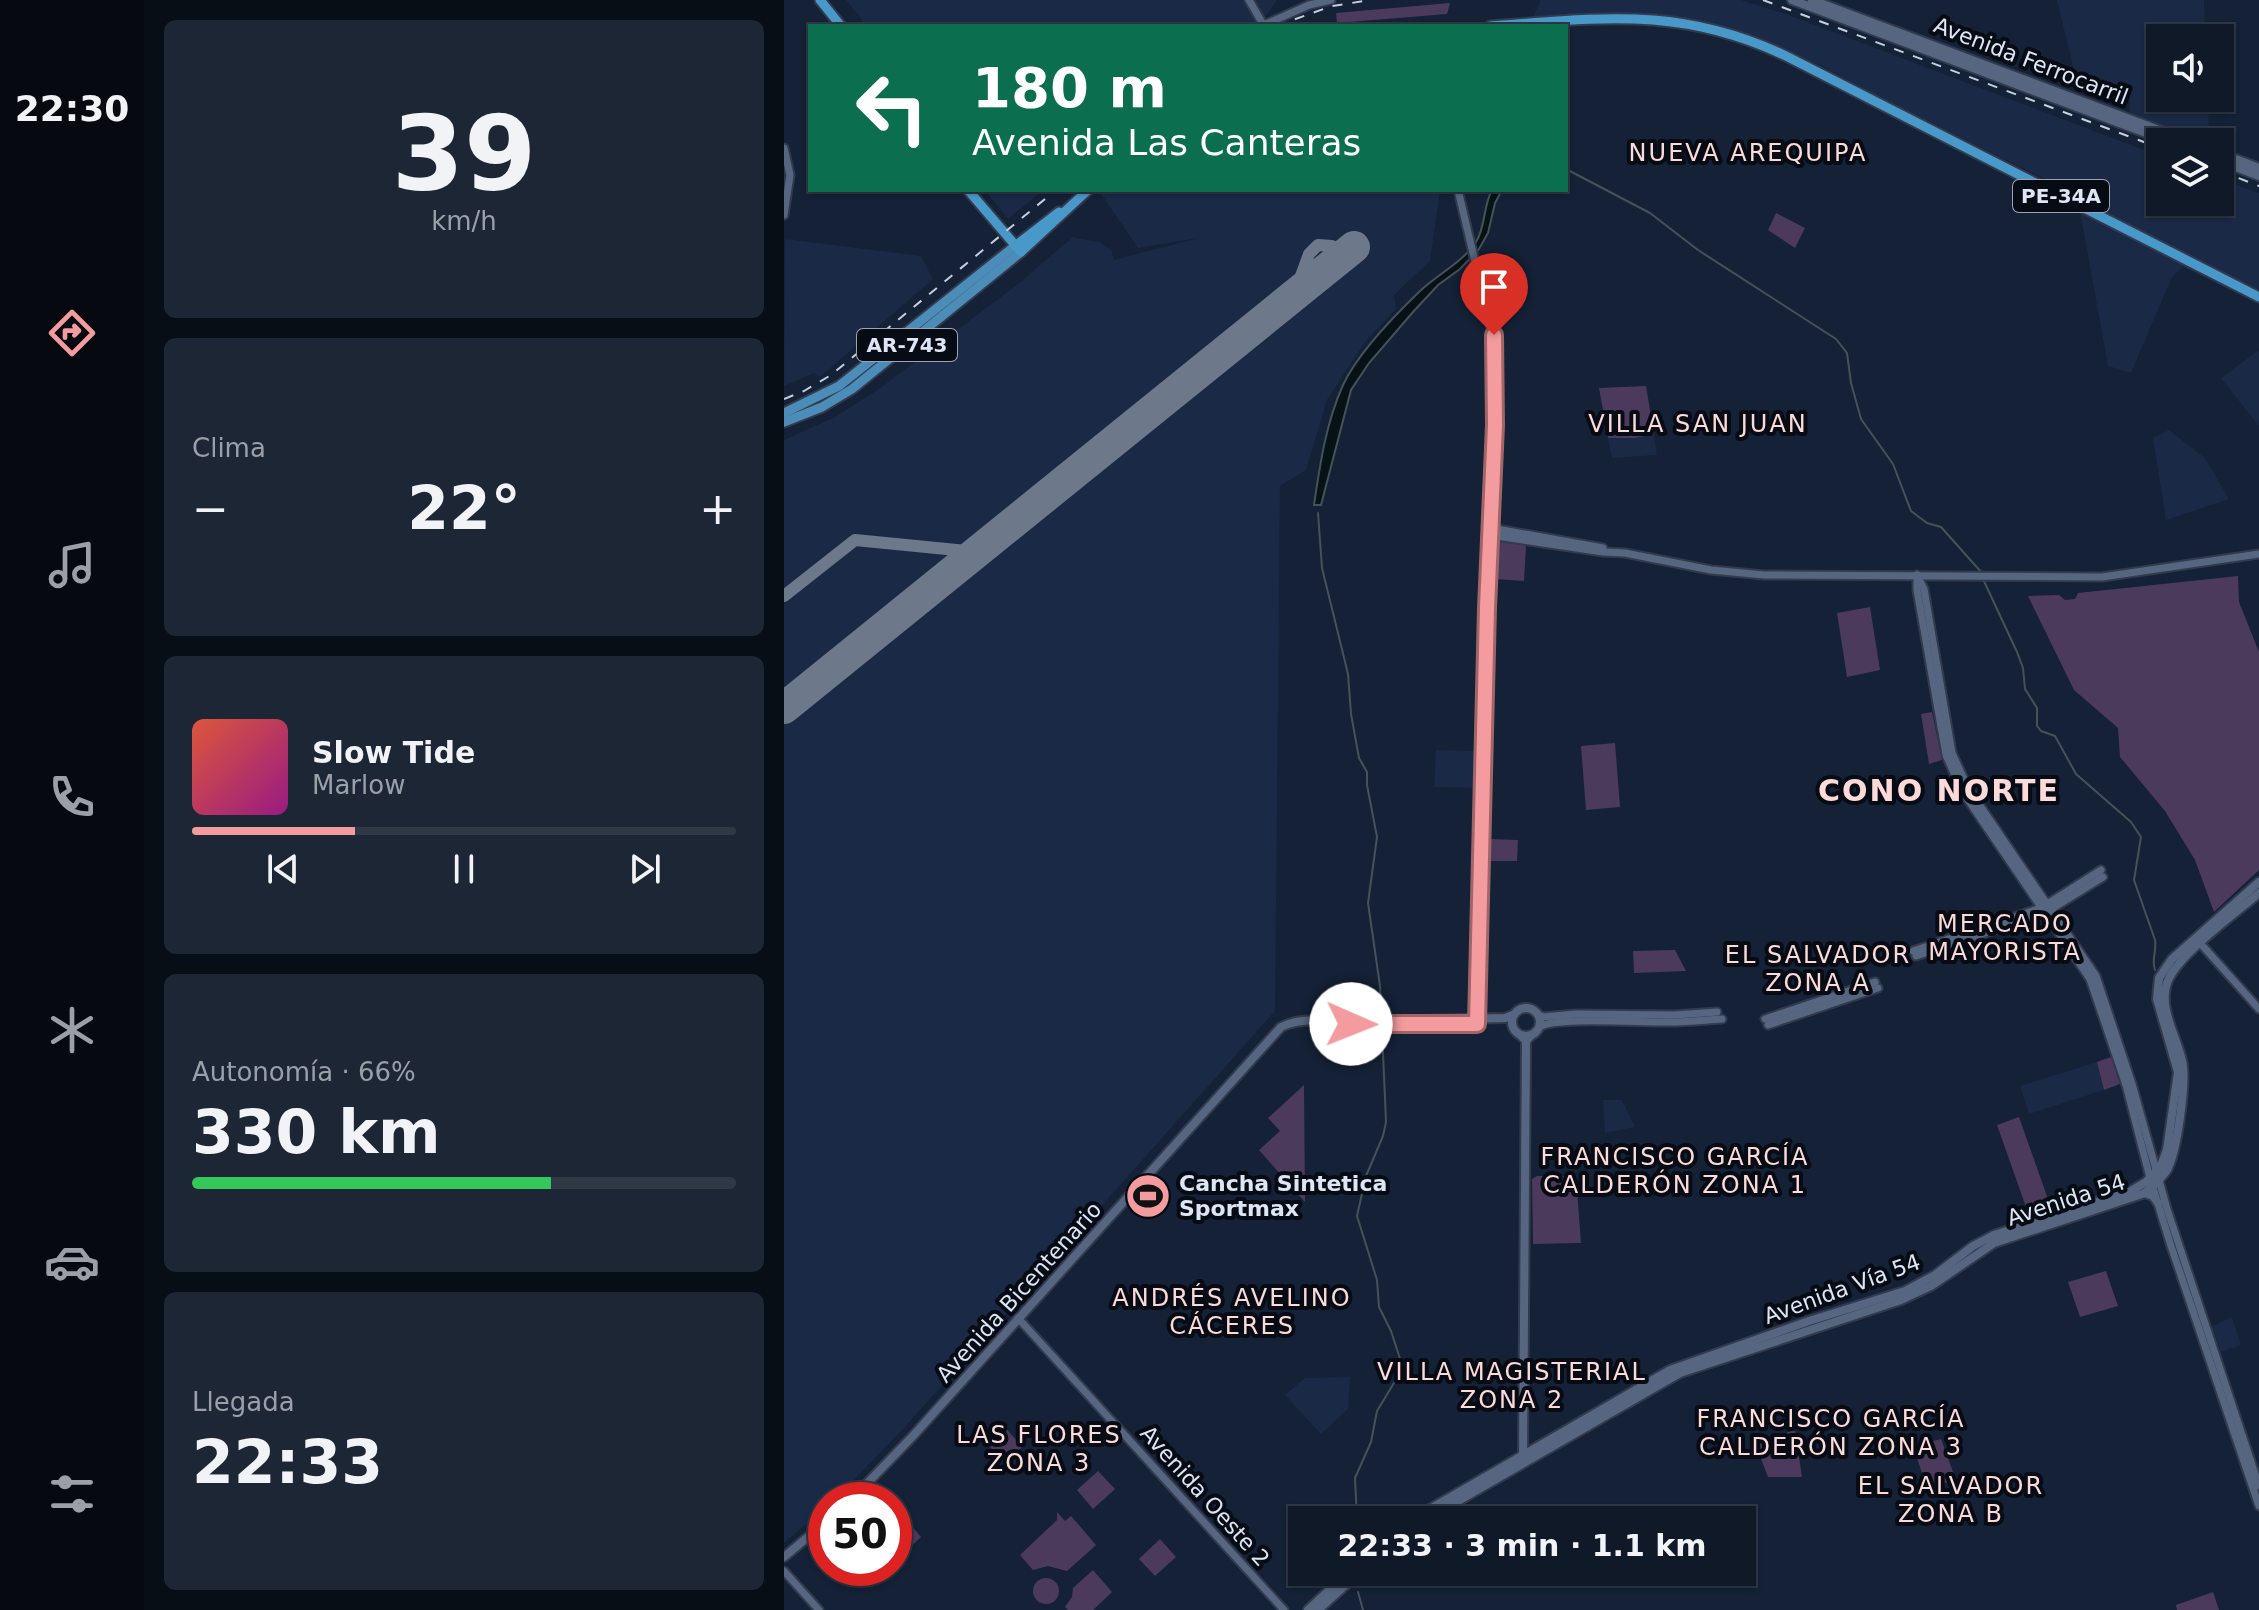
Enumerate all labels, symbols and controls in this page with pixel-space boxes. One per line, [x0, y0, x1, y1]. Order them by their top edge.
street label: Avenida Ferrocarril [1930, 12, 2132, 110]
map controls [2146, 24, 2234, 216]
button: sound [2146, 24, 2234, 112]
text: 180 m [972, 55, 1167, 120]
icon: left [840, 56, 944, 160]
text: 22:30 [15, 88, 129, 129]
text: 39 [392, 93, 536, 215]
text: Avenida Las Canteras [972, 122, 1361, 163]
button: layers [2146, 128, 2234, 216]
district label: NUEVA AREQUIPA [1629, 139, 1867, 167]
road number: PE-34A [2013, 180, 2109, 212]
text: km/h [431, 206, 497, 236]
pin [1460, 253, 1528, 335]
icon: arrive [1472, 265, 1516, 309]
icon: directions [44, 305, 100, 361]
road number: AR-743 [857, 329, 957, 361]
district label: VILLA SAN JUAN [1588, 410, 1808, 438]
text: Clima [192, 433, 266, 463]
text: 22° [407, 473, 521, 543]
text: − [192, 483, 229, 534]
text: + [699, 483, 736, 534]
icon: music [44, 537, 100, 593]
text: Slow Tide [312, 735, 475, 770]
icon: phone [44, 769, 100, 825]
text: Marlow [312, 770, 405, 800]
district label: CONO NORTE [1818, 773, 2060, 808]
icon: previous [261, 847, 305, 891]
icon: pause [442, 847, 486, 891]
icon: next [623, 847, 667, 891]
district label: MERCADO MAYORISTA [1928, 910, 2082, 966]
district label: EL SALVADOR ZONA A [1725, 941, 1911, 997]
position arrow [1309, 982, 1393, 1066]
icon: climate [44, 1002, 100, 1058]
text: Autonomía · 66% [192, 1057, 416, 1087]
text: 330 km [192, 1097, 441, 1167]
district label: FRANCISCO GARCÍA CALDERÓN ZONA 1 [1541, 1142, 1809, 1199]
street label: Avenida 54 [2004, 1169, 2128, 1231]
place label: Cancha Sintetica Sportmax [1179, 1171, 1387, 1221]
sports icon: Cancha Sintetica Sportmax [1124, 1172, 1172, 1220]
street label: Avenida Bicentenario [931, 1197, 1107, 1387]
icon: car [44, 1234, 100, 1290]
street label: Avenida Vía 54 [1760, 1249, 1924, 1329]
district label: ANDRÉS AVELINO CÁCERES [1112, 1283, 1352, 1340]
district label: VILLA MAGISTERIAL ZONA 2 [1377, 1358, 1647, 1414]
text: Llegada [192, 1387, 295, 1417]
district label: FRANCISCO GARCÍA CALDERÓN ZONA 3 [1697, 1404, 1965, 1461]
district label: LAS FLORES ZONA 3 [956, 1421, 1122, 1477]
street label: Avenida Oeste 2 [1135, 1421, 1275, 1571]
text: 22:33 [192, 1427, 383, 1497]
icon: filters [44, 1466, 100, 1522]
district label: EL SALVADOR ZONA B [1858, 1472, 2044, 1528]
speed limit sign: 50 [808, 1482, 912, 1586]
text: 22:33 · 3 min · 1.1 km [1337, 1528, 1707, 1563]

